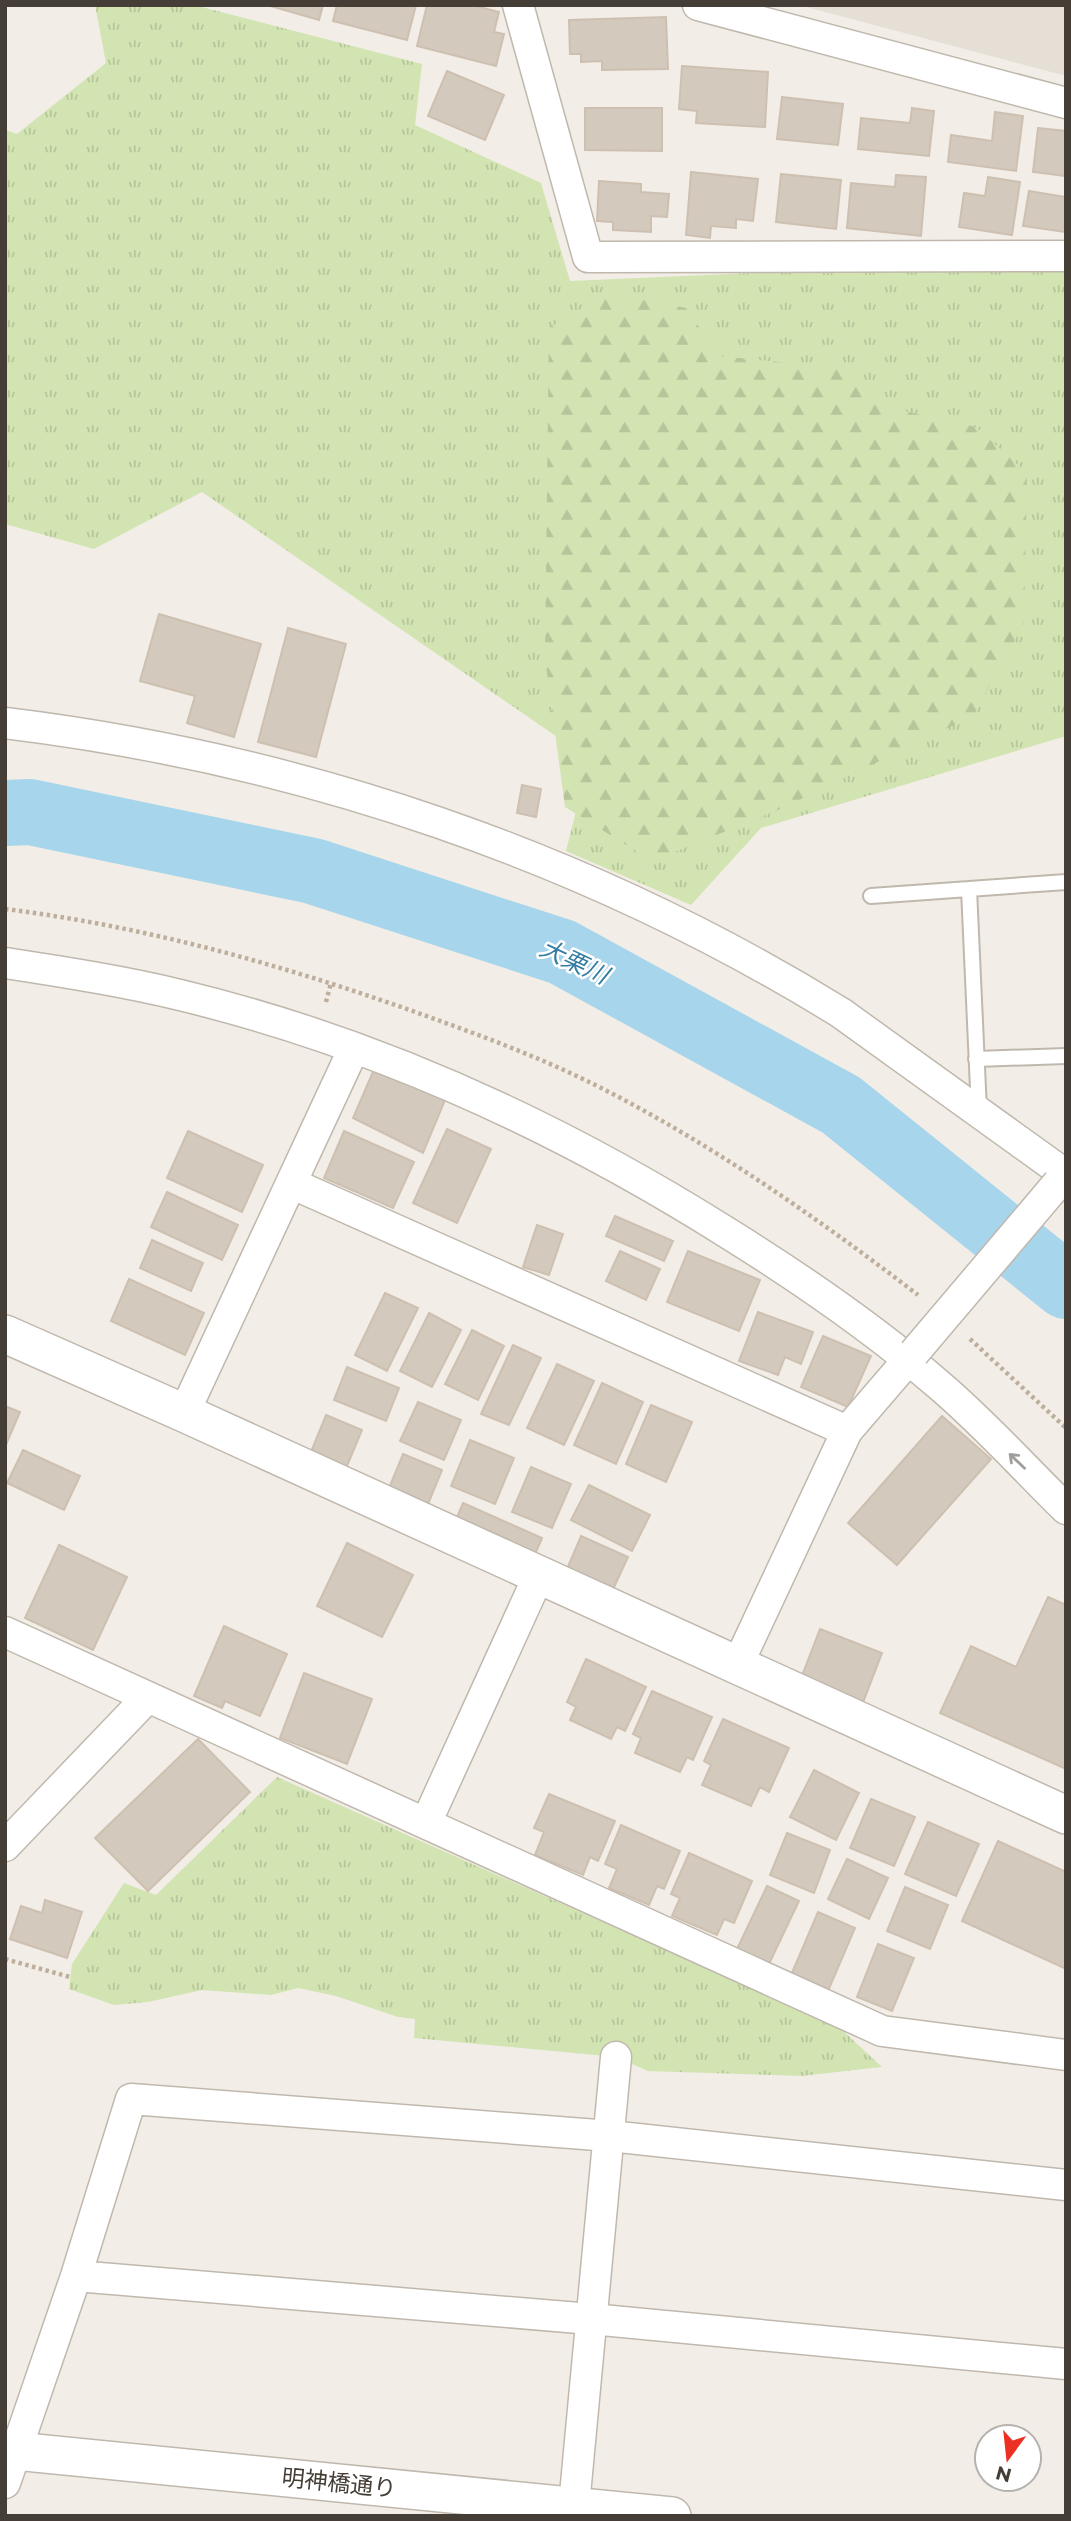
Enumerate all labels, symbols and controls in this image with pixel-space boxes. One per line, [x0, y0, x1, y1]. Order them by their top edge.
water label: 大栗川 [535, 933, 616, 991]
one-way arrow [1009, 1453, 1026, 1470]
north arrow [973, 2423, 1043, 2493]
text: N [993, 2461, 1014, 2487]
street label: 明神橋通り [280, 2463, 398, 2503]

